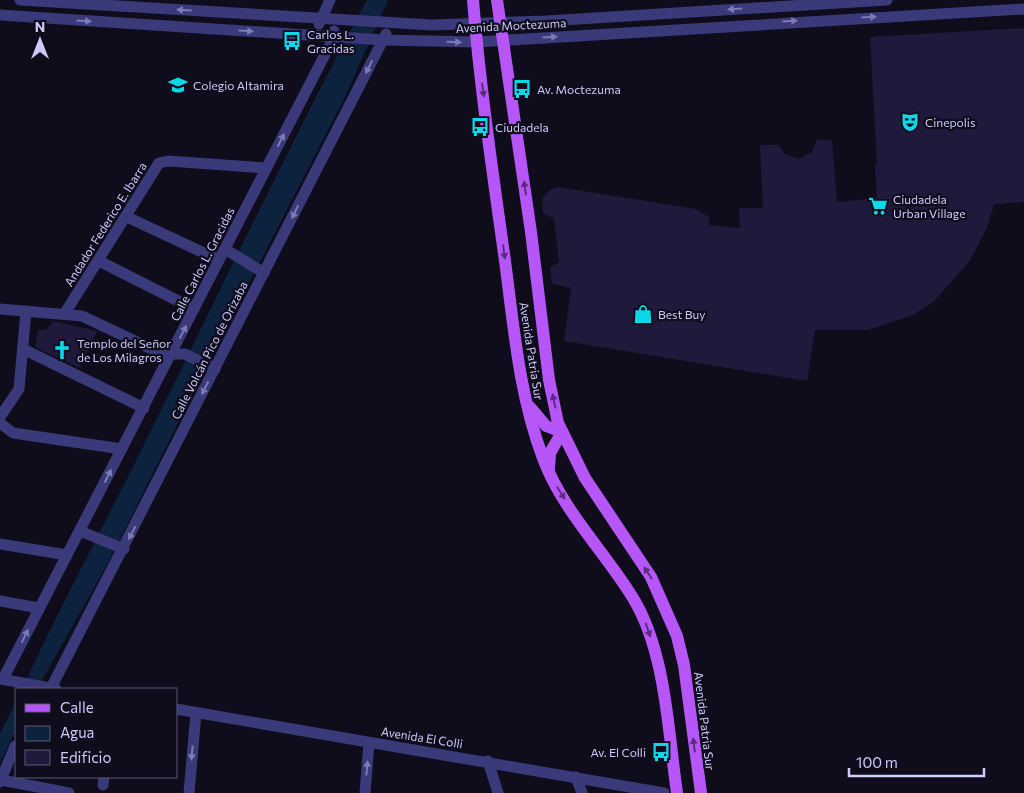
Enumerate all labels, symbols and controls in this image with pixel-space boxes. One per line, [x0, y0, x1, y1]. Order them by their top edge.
one-way arrow [176, 6, 192, 14]
one-way arrow [727, 6, 743, 14]
one-way arrow [861, 12, 877, 20]
north arrow [15, 15, 65, 65]
street label: Avenida Moctezuma [455, 15, 567, 35]
one-way arrow [76, 17, 92, 25]
one-way arrow [782, 17, 798, 25]
text: N [35, 18, 45, 35]
place label: Carlos L. Gracidas [307, 27, 354, 55]
one-way arrow [238, 28, 254, 36]
bus stop icon: Carlos L. Gracidas [281, 30, 303, 52]
one-way arrow [542, 32, 558, 40]
one-way arrow [446, 38, 462, 46]
one-way arrow [365, 60, 373, 74]
school or university icon: Colegio Altamira [167, 74, 189, 96]
place label: Colegio Altamira [193, 78, 284, 92]
bus stop icon: Av. Moctezuma [511, 78, 533, 100]
place label: Av. Moctezuma [537, 82, 621, 96]
one-way arrow [479, 83, 487, 99]
theatre icon: Cinepolis [899, 111, 921, 133]
place label: Cinepolis [925, 115, 975, 129]
bus stop icon: Ciudadela [469, 116, 491, 138]
place label: Ciudadela [495, 120, 549, 134]
one-way arrow [277, 133, 285, 148]
street label: Andador Federico E. Ibarra [61, 159, 149, 289]
one-way arrow [521, 180, 529, 196]
place label: Ciudadela Urban Village [893, 192, 966, 220]
supermarket icon: Ciudadela Urban Village [867, 195, 889, 217]
street label: Calle Carlos L. Gracidas [167, 205, 237, 323]
one-way arrow [291, 205, 299, 219]
one-way arrow [500, 244, 508, 260]
street label: Calle Volcán Pico de Orizaba [168, 279, 250, 421]
street label: Avenida Patria Sur [517, 301, 547, 401]
shop icon: Best Buy [632, 303, 654, 325]
place label: Best Buy [658, 307, 705, 321]
one-way arrow [179, 325, 187, 339]
place label: Templo del Señor de Los Milagros [77, 336, 171, 364]
church icon: Templo del Señor de Los Milagros [51, 339, 73, 361]
one-way arrow [201, 380, 209, 395]
one-way arrow [549, 393, 557, 409]
one-way arrow [104, 469, 112, 483]
one-way arrow [556, 486, 566, 499]
one-way arrow [128, 525, 136, 540]
one-way arrow [643, 566, 653, 579]
one-way arrow [645, 622, 652, 637]
one-way arrow [21, 629, 29, 643]
street label: Avenida Patria Sur [692, 671, 718, 771]
legend [15, 688, 178, 778]
text: Calle [60, 698, 94, 716]
text: Agua [60, 723, 94, 741]
street label: Avenida El Colli [380, 724, 464, 750]
one-way arrow [690, 736, 698, 752]
bus stop icon: Av. El Colli [650, 741, 672, 763]
one-way arrow [188, 745, 196, 761]
place label: Av. El Colli [590, 745, 646, 759]
scale bar [849, 746, 984, 778]
text: Edificio [60, 748, 111, 766]
text: 100 m [856, 753, 898, 771]
one-way arrow [363, 760, 371, 776]

